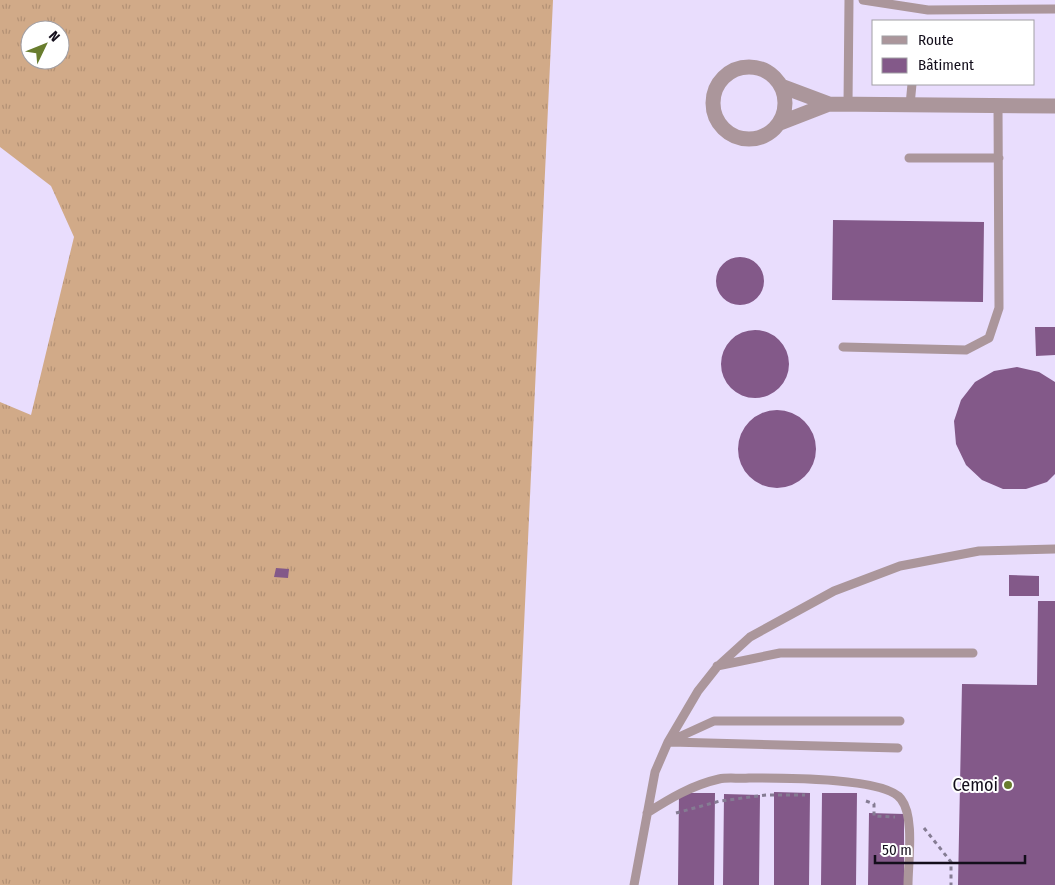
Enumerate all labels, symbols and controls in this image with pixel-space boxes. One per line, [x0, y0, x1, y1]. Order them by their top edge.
north arrow [20, 20, 70, 70]
legend [872, 20, 1035, 85]
text: N [45, 28, 63, 45]
text: Route [918, 31, 954, 49]
text: Bâtiment [918, 56, 974, 74]
place label: Cemoi [952, 774, 998, 796]
marker: Cemoi [1002, 779, 1014, 791]
scale bar [875, 832, 1025, 864]
text: 50 m [882, 841, 912, 859]

